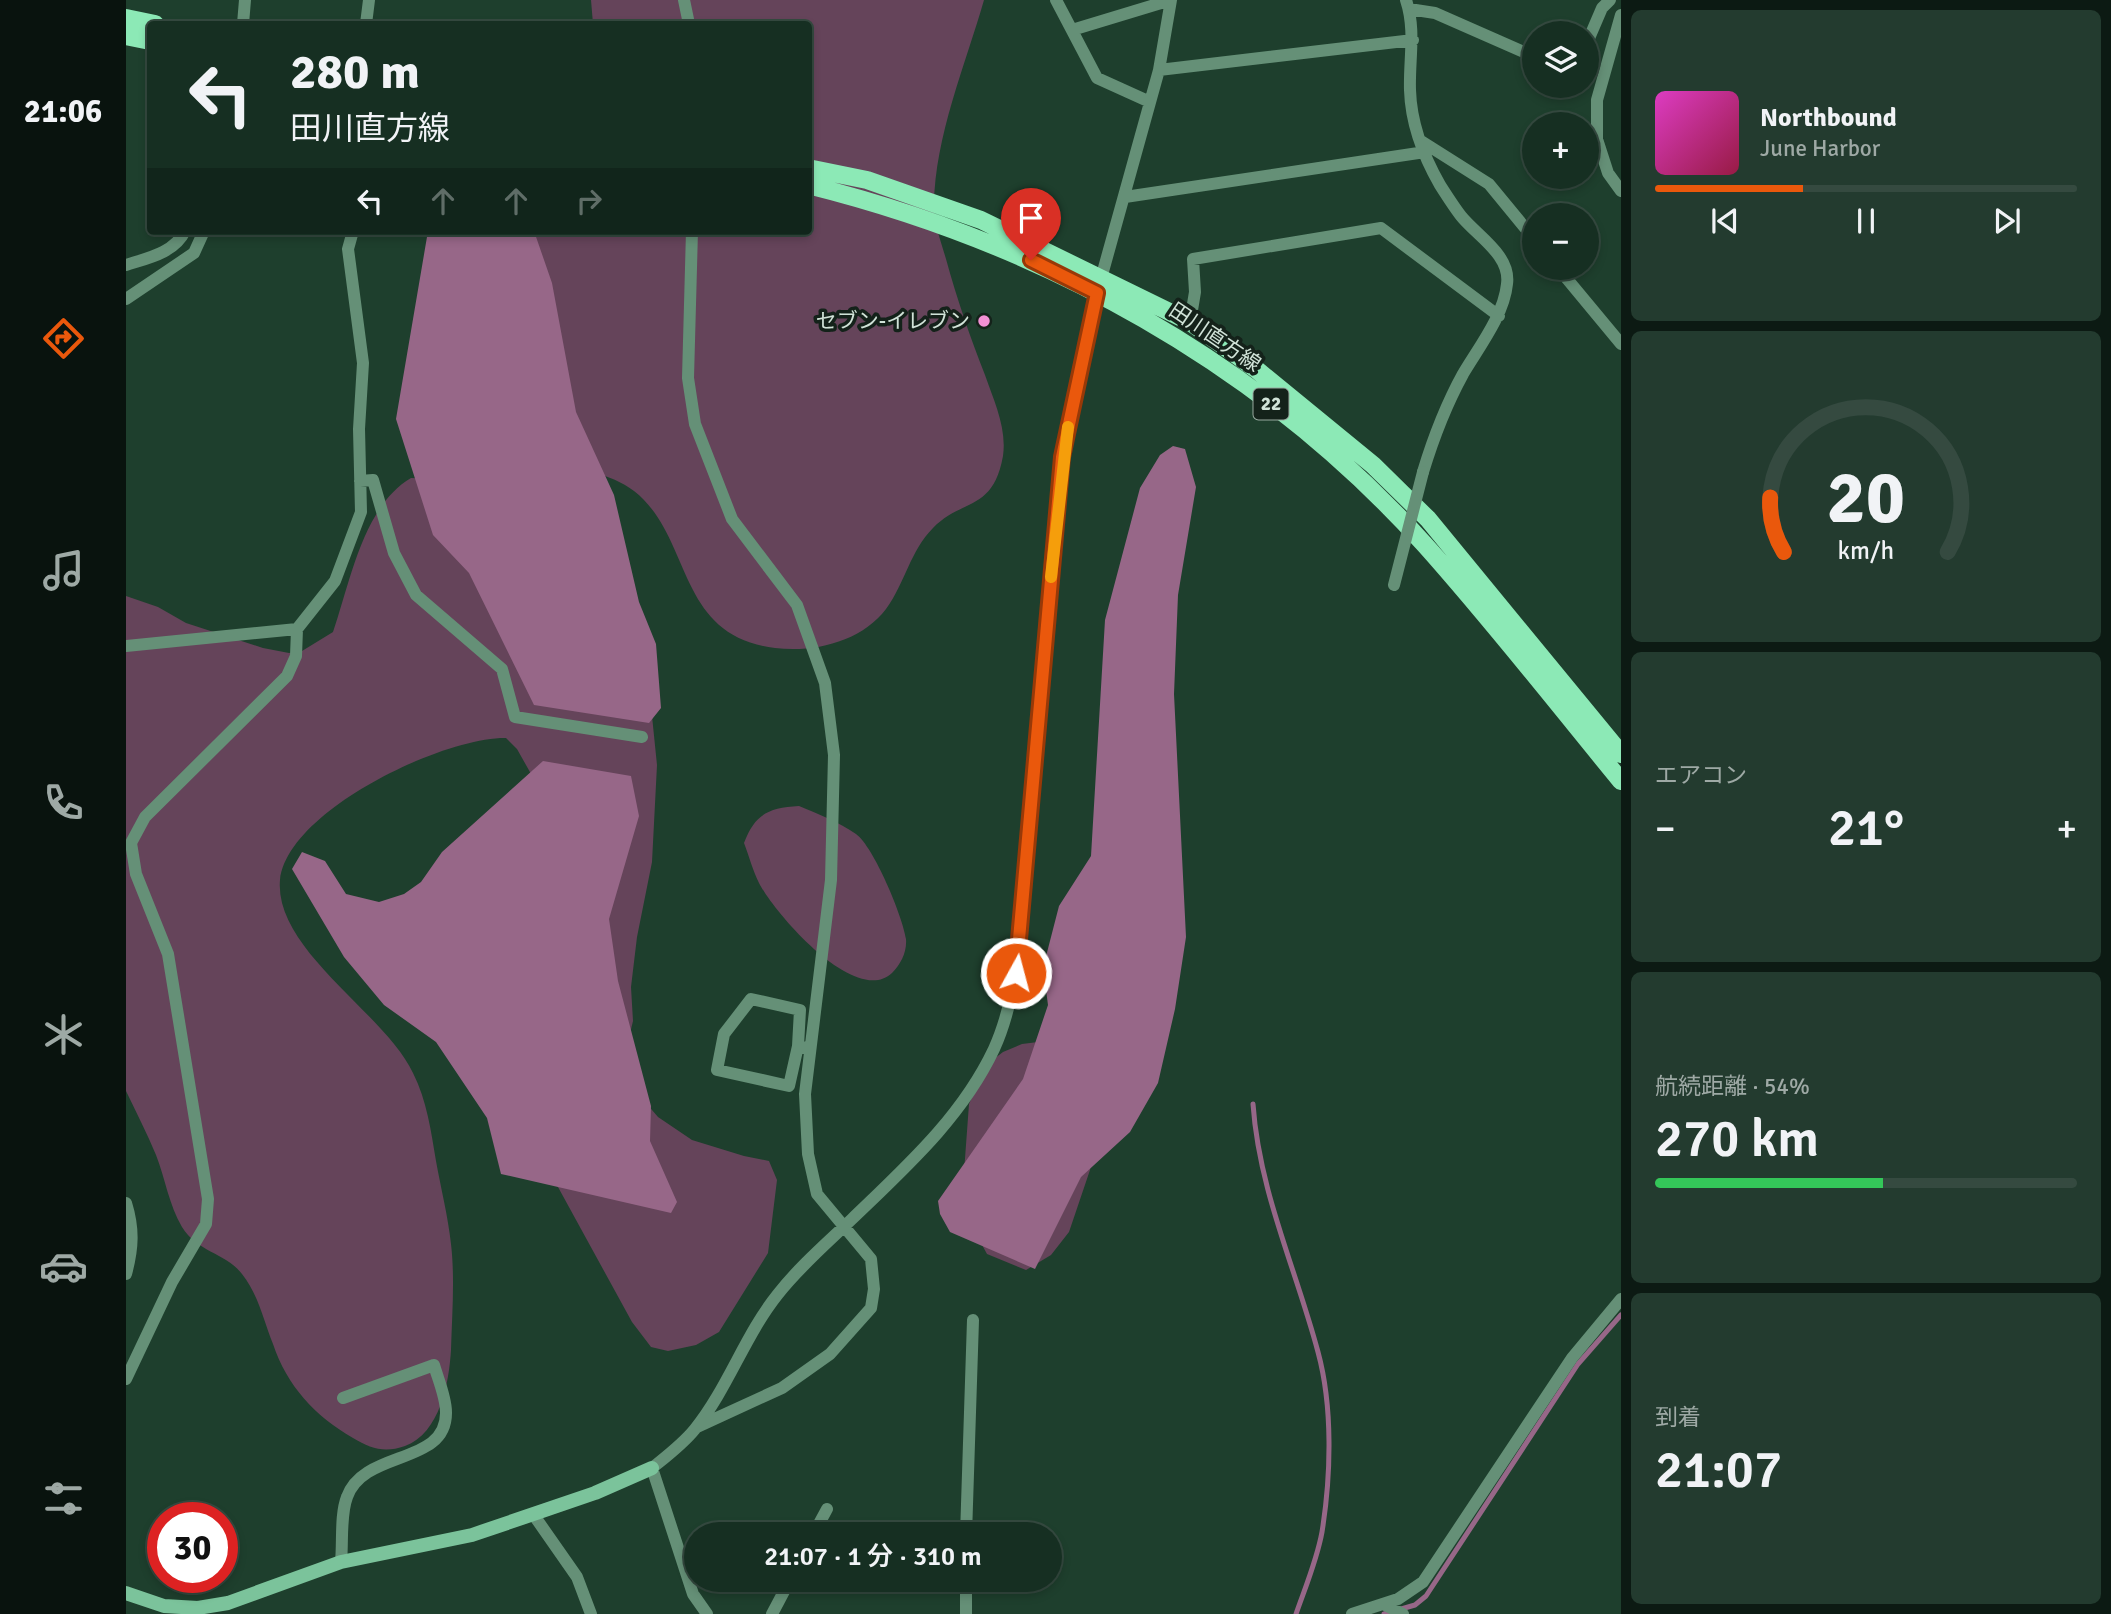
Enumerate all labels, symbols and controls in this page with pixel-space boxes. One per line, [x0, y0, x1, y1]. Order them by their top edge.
map controls [1522, 21, 1599, 280]
button: layers [1522, 21, 1599, 98]
text: 280 m [290, 42, 420, 102]
icon: left [175, 49, 266, 140]
text: 21:06 [24, 92, 102, 131]
text: Northbound [1760, 102, 1897, 134]
text: 田川直方線 [290, 109, 450, 148]
button: + [1522, 112, 1599, 189]
text: June Harbor [1760, 134, 1880, 163]
icon: left [351, 182, 389, 220]
icon: ahead [424, 182, 462, 220]
icon: ahead [497, 182, 535, 220]
icon: right [570, 182, 608, 220]
pin [1001, 188, 1061, 260]
icon: arrive [1012, 199, 1050, 237]
icon: previous [1706, 202, 1744, 240]
icon: pause [1847, 202, 1885, 240]
icon: next [1988, 202, 2026, 240]
button: − [1522, 203, 1599, 280]
street label: 田川直方線 [1164, 297, 1266, 377]
place label: セブン-イレブン [816, 308, 970, 334]
marker: セブン-イレブン [976, 313, 992, 329]
icon: directions [39, 314, 88, 363]
road number: 22 [1254, 388, 1288, 420]
text: 20 [1827, 455, 1905, 544]
text: km/h [1838, 535, 1894, 566]
icon: music [39, 546, 88, 595]
text: エアコン [1655, 761, 1747, 790]
icon: phone [39, 778, 88, 827]
text: 21° [1828, 796, 1904, 860]
text: − [1655, 805, 1676, 852]
text: + [2056, 805, 2077, 852]
position arrow [979, 936, 1053, 1010]
icon: climate [39, 1010, 88, 1059]
text: 航続距離 · 54% [1655, 1072, 1810, 1101]
text: 270 km [1655, 1107, 1819, 1171]
icon: car [39, 1242, 88, 1291]
text: 到着 [1655, 1403, 1701, 1432]
text: 21:07 [1655, 1438, 1782, 1502]
icon: filters [39, 1474, 88, 1523]
speed limit sign: 30 [147, 1502, 238, 1593]
text: 21:07 · 1 分 · 310 m [764, 1541, 982, 1573]

